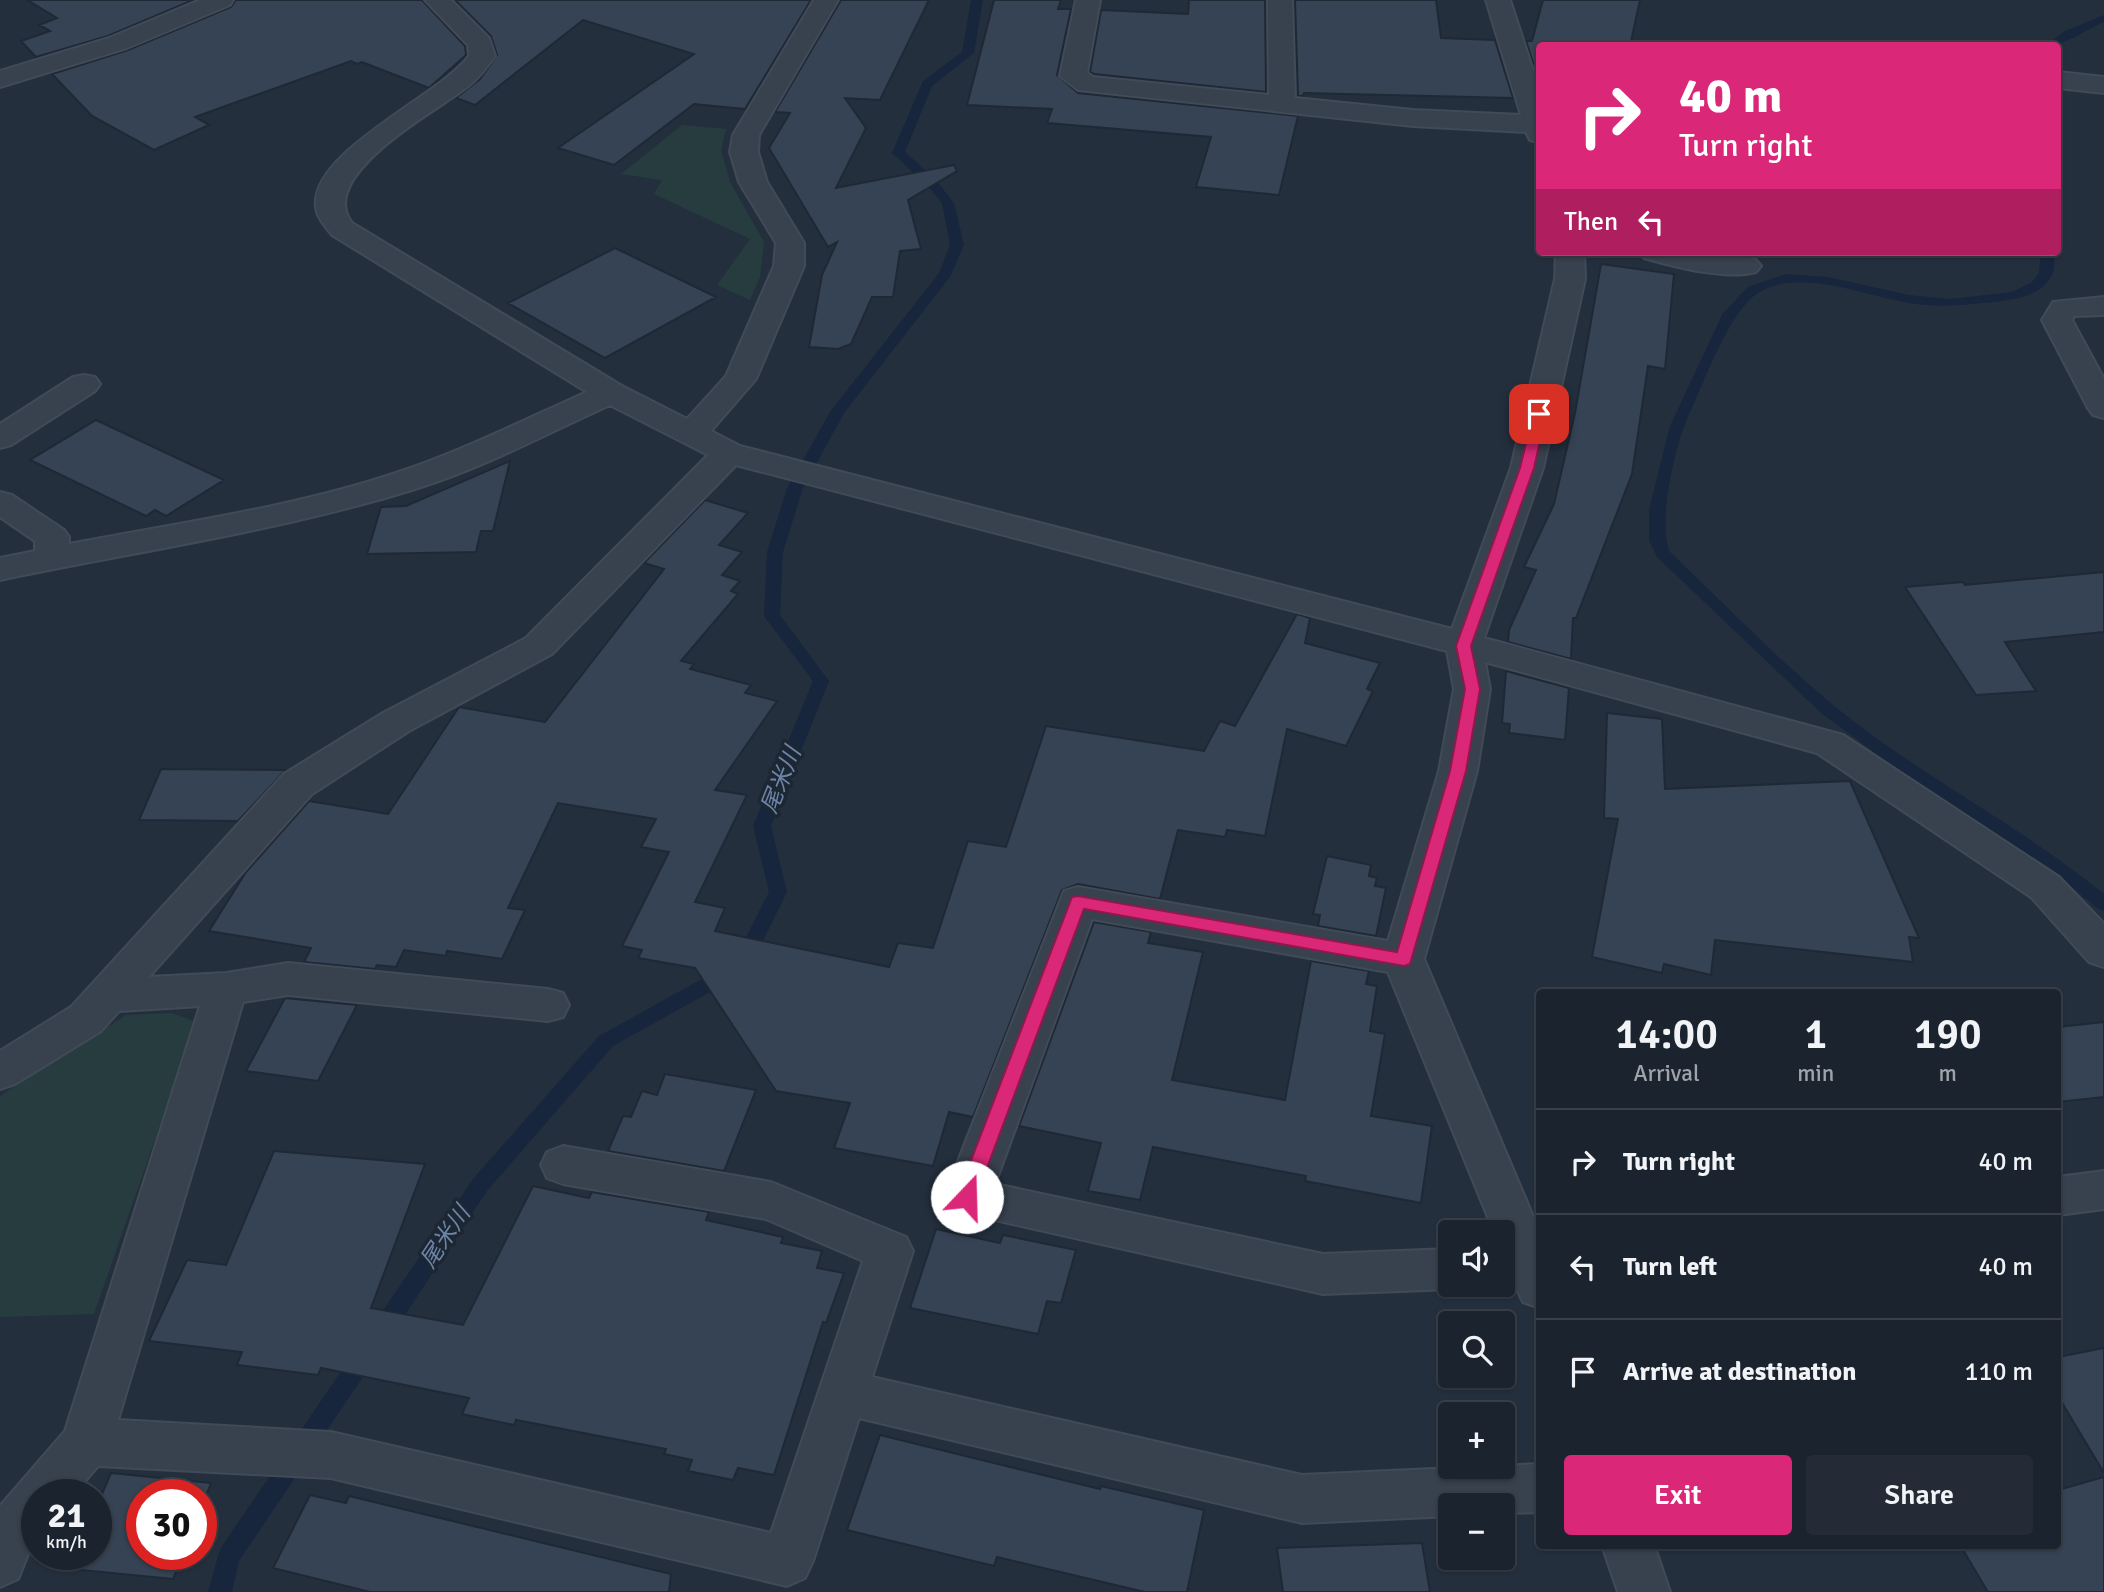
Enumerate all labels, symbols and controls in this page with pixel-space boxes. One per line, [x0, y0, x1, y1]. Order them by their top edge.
text: 40 m [1679, 66, 1782, 126]
icon: right [1564, 70, 1655, 161]
text: Turn right [1679, 126, 1812, 165]
icon: left [1632, 203, 1670, 241]
text: Then [1564, 206, 1618, 238]
pin [1509, 384, 1569, 444]
icon: arrive [1520, 395, 1558, 433]
water label: 尾米川 [755, 740, 808, 817]
text: 14:00 [1615, 1009, 1718, 1060]
text: 1 [1804, 1009, 1827, 1060]
text: 190 [1914, 1009, 1982, 1060]
text: Arrival [1633, 1059, 1700, 1088]
text: min [1797, 1059, 1834, 1088]
text: m [1938, 1059, 1957, 1088]
icon: right [1564, 1143, 1602, 1181]
text: Turn right [1623, 1146, 1735, 1178]
text: 40 m [1978, 1146, 2033, 1178]
position arrow [930, 1160, 1004, 1234]
water label: 尾米川 [414, 1198, 478, 1274]
map controls [1438, 1220, 1515, 1570]
button: sound [1438, 1220, 1515, 1297]
icon: left [1564, 1248, 1602, 1286]
text: Turn left [1623, 1251, 1717, 1283]
text: 40 m [1978, 1251, 2033, 1283]
button: search [1438, 1311, 1515, 1388]
icon: arrive [1564, 1353, 1602, 1391]
text: Arrive at destination [1623, 1356, 1856, 1388]
text: 110 m [1964, 1356, 2033, 1388]
button: + [1438, 1402, 1515, 1479]
button: Exit [1564, 1455, 1792, 1535]
button: Share [1806, 1455, 2033, 1535]
speed limit sign: 30 [126, 1479, 217, 1570]
button: − [1438, 1493, 1515, 1570]
text: 21 [48, 1494, 85, 1537]
text: km/h [46, 1531, 87, 1553]

